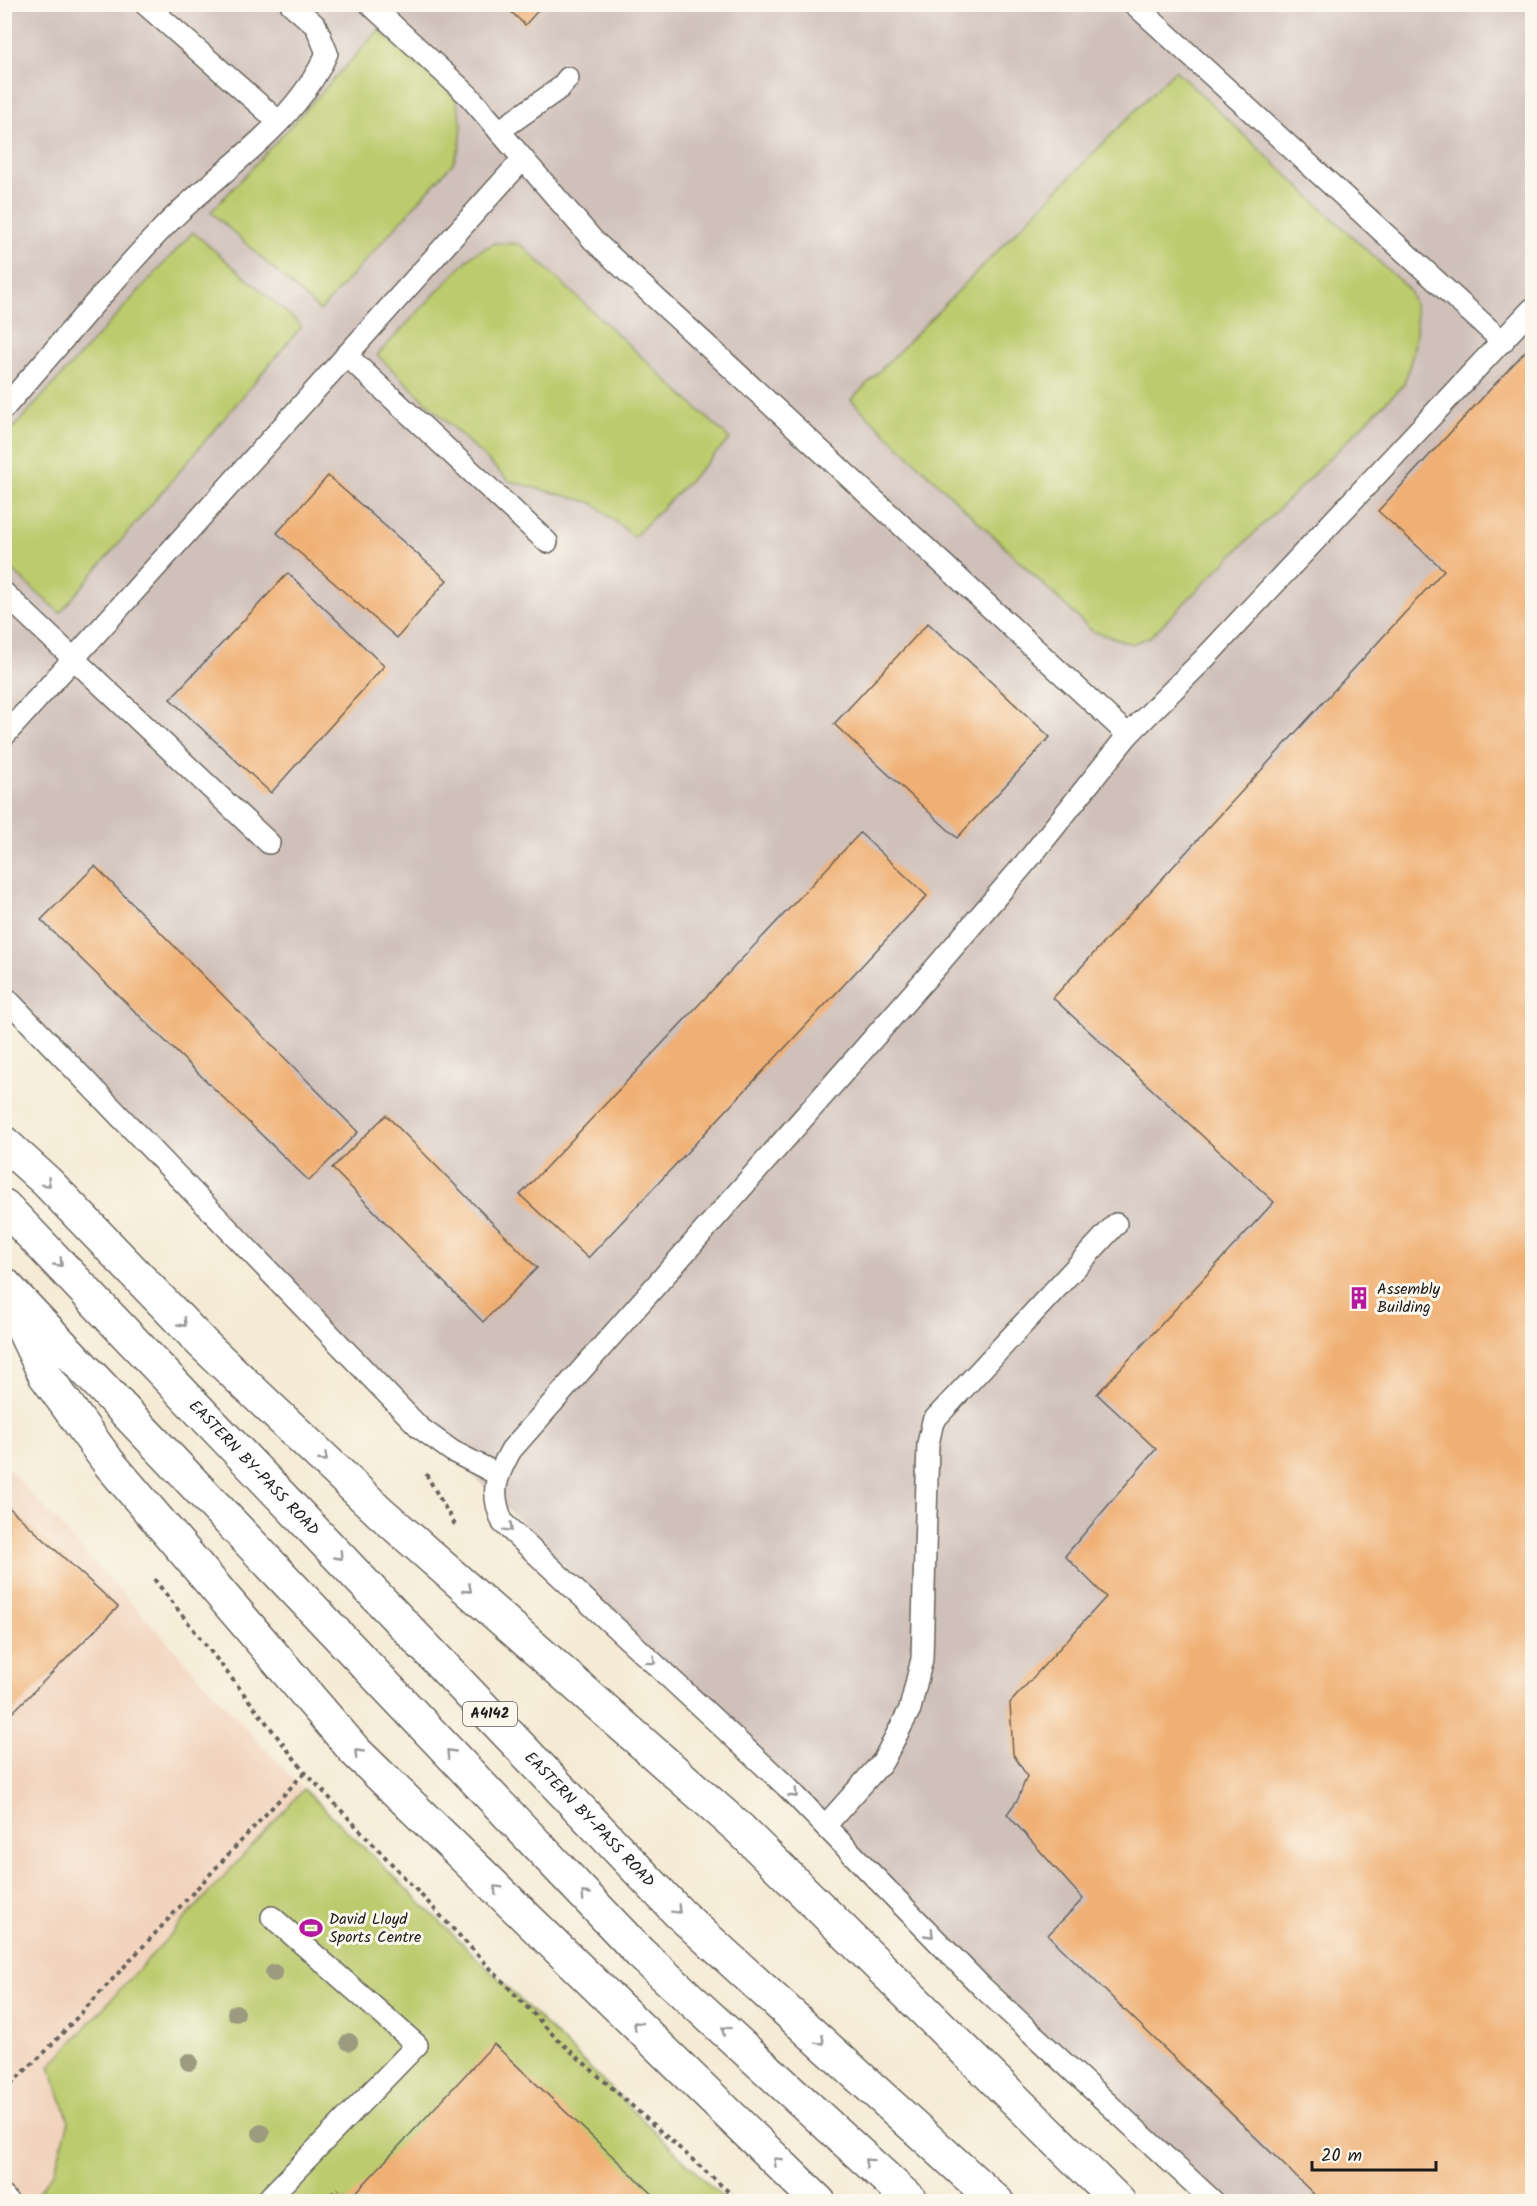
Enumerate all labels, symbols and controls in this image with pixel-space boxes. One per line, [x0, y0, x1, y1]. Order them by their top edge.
one-way arrow [41, 1176, 51, 1187]
one-way arrow [52, 1256, 63, 1267]
place label: Assembly Building [1377, 1277, 1441, 1320]
building icon: Assembly Building [1346, 1285, 1372, 1311]
one-way arrow [176, 1316, 187, 1326]
street label: EASTERN BY-PASS ROAD [183, 1394, 325, 1542]
one-way arrow [317, 1451, 327, 1462]
one-way arrow [502, 1522, 513, 1532]
one-way arrow [332, 1550, 343, 1560]
one-way arrow [461, 1582, 472, 1593]
one-way arrow [645, 1654, 655, 1665]
road number: A4142 [463, 1702, 517, 1726]
street label: EASTERN BY-PASS ROAD [518, 1746, 661, 1893]
one-way arrow [354, 1750, 365, 1761]
one-way arrow [447, 1750, 458, 1761]
one-way arrow [787, 1788, 798, 1798]
one-way arrow [494, 1886, 505, 1897]
one-way arrow [581, 1891, 592, 1902]
one-way arrow [669, 1902, 680, 1913]
place label: David Lloyd Sports Centre [329, 1907, 421, 1950]
sports icon: David Lloyd Sports Centre [298, 1915, 324, 1941]
one-way arrow [923, 1926, 934, 1937]
one-way arrow [634, 2021, 644, 2032]
one-way arrow [721, 2026, 731, 2037]
one-way arrow [814, 2034, 825, 2045]
scale bar [1312, 2134, 1436, 2172]
text: 20 m [1321, 2142, 1362, 2171]
one-way arrow [774, 2157, 785, 2168]
one-way arrow [865, 2158, 875, 2169]

